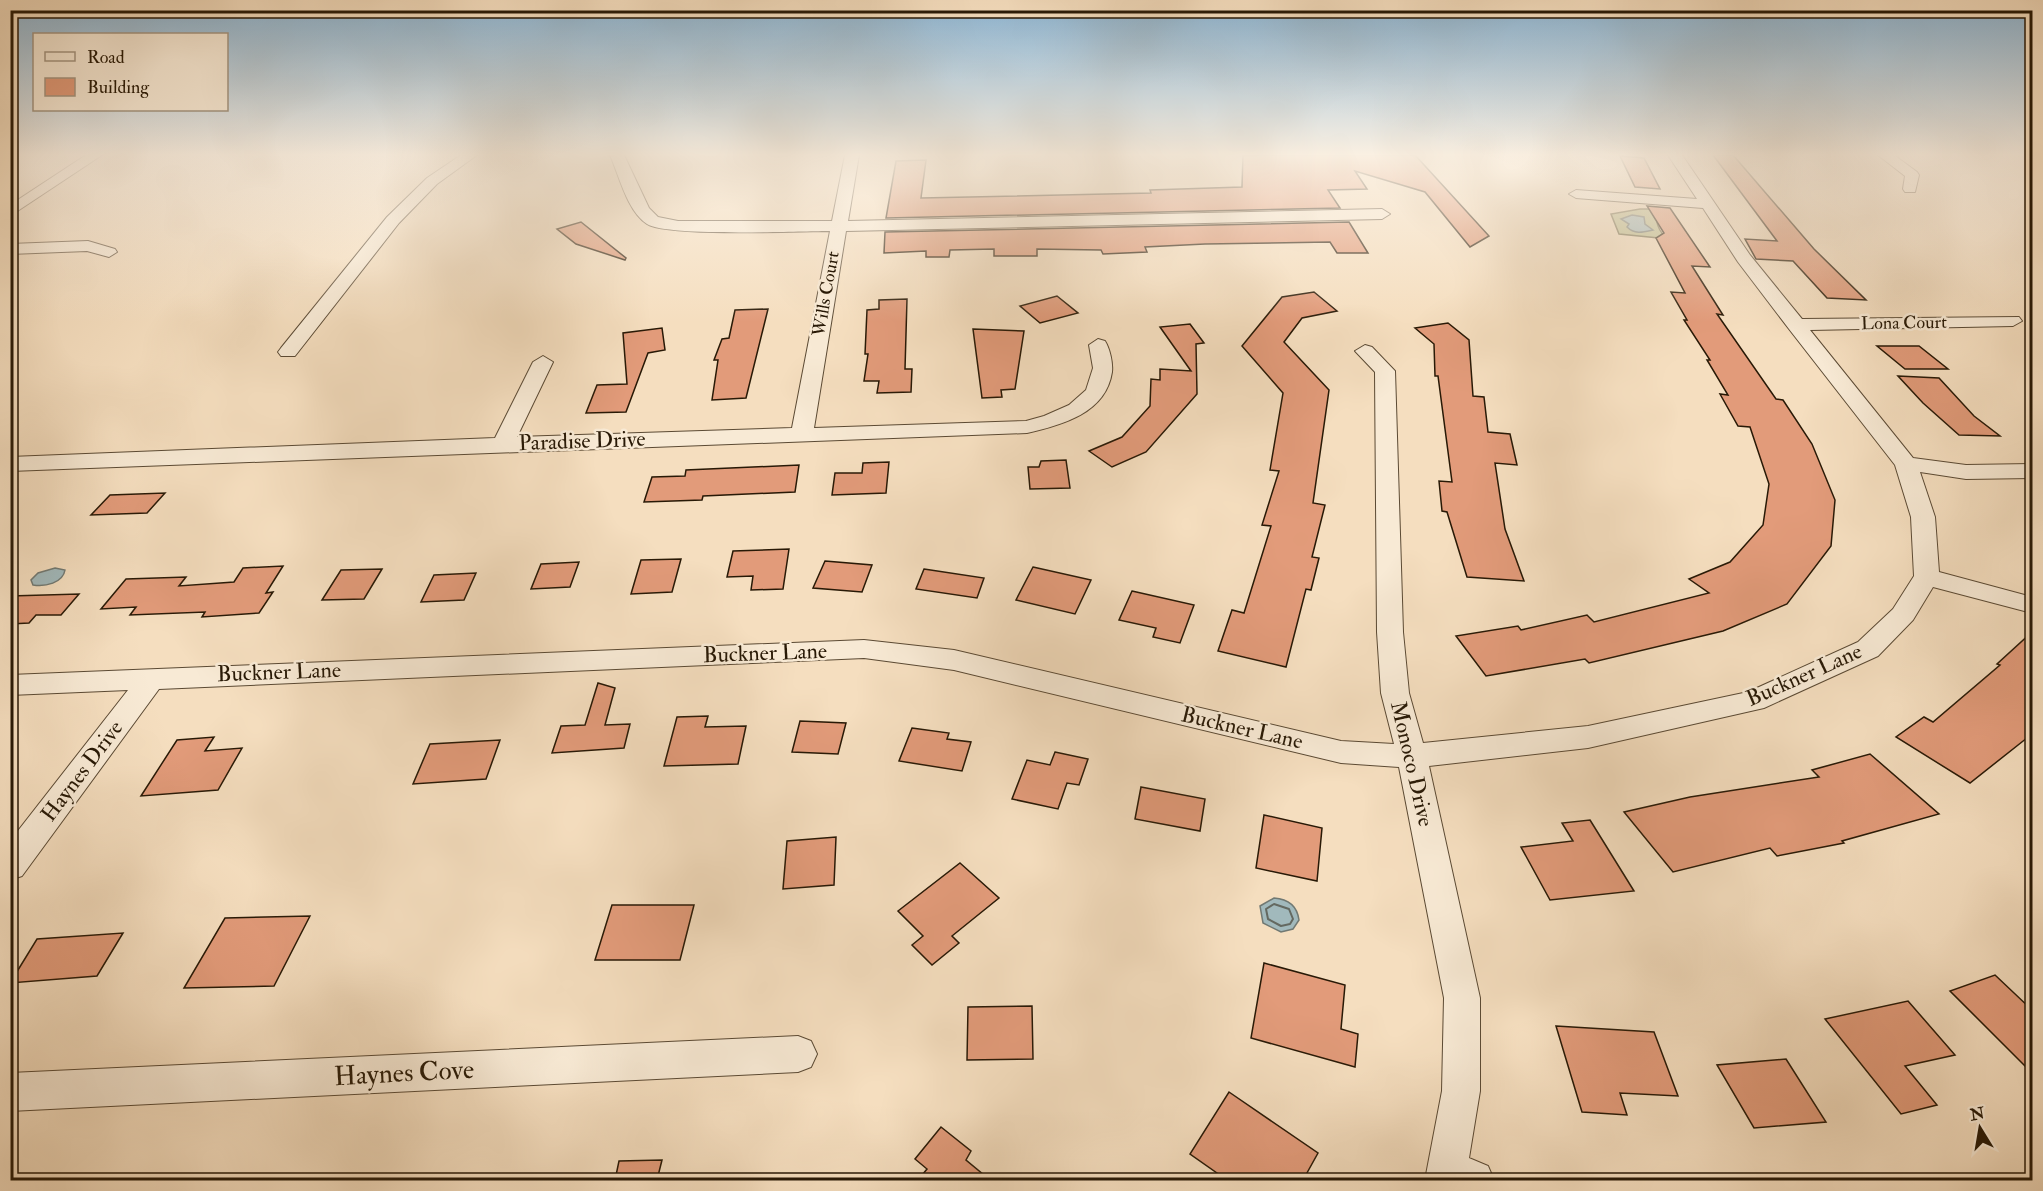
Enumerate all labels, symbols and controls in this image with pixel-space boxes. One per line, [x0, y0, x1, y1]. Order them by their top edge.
legend [33, 33, 228, 111]
text: Road [87, 46, 125, 69]
text: Building [87, 76, 150, 99]
street label: Wills Court [807, 250, 845, 339]
street label: Lona Court [1861, 311, 1947, 335]
street label: Paradise Drive [518, 425, 646, 457]
street label: Buckner Lane [703, 637, 827, 669]
street label: Buckner Lane [1742, 637, 1866, 713]
street label: Buckner Lane [217, 656, 341, 688]
street label: Monoco Drive [1384, 699, 1440, 829]
street label: Buckner Lane [1178, 700, 1306, 756]
street label: Haynes Drive [35, 715, 129, 827]
street label: Haynes Cove [333, 1053, 475, 1093]
north arrow [1950, 1098, 2010, 1158]
text: N [1967, 1103, 1987, 1126]

